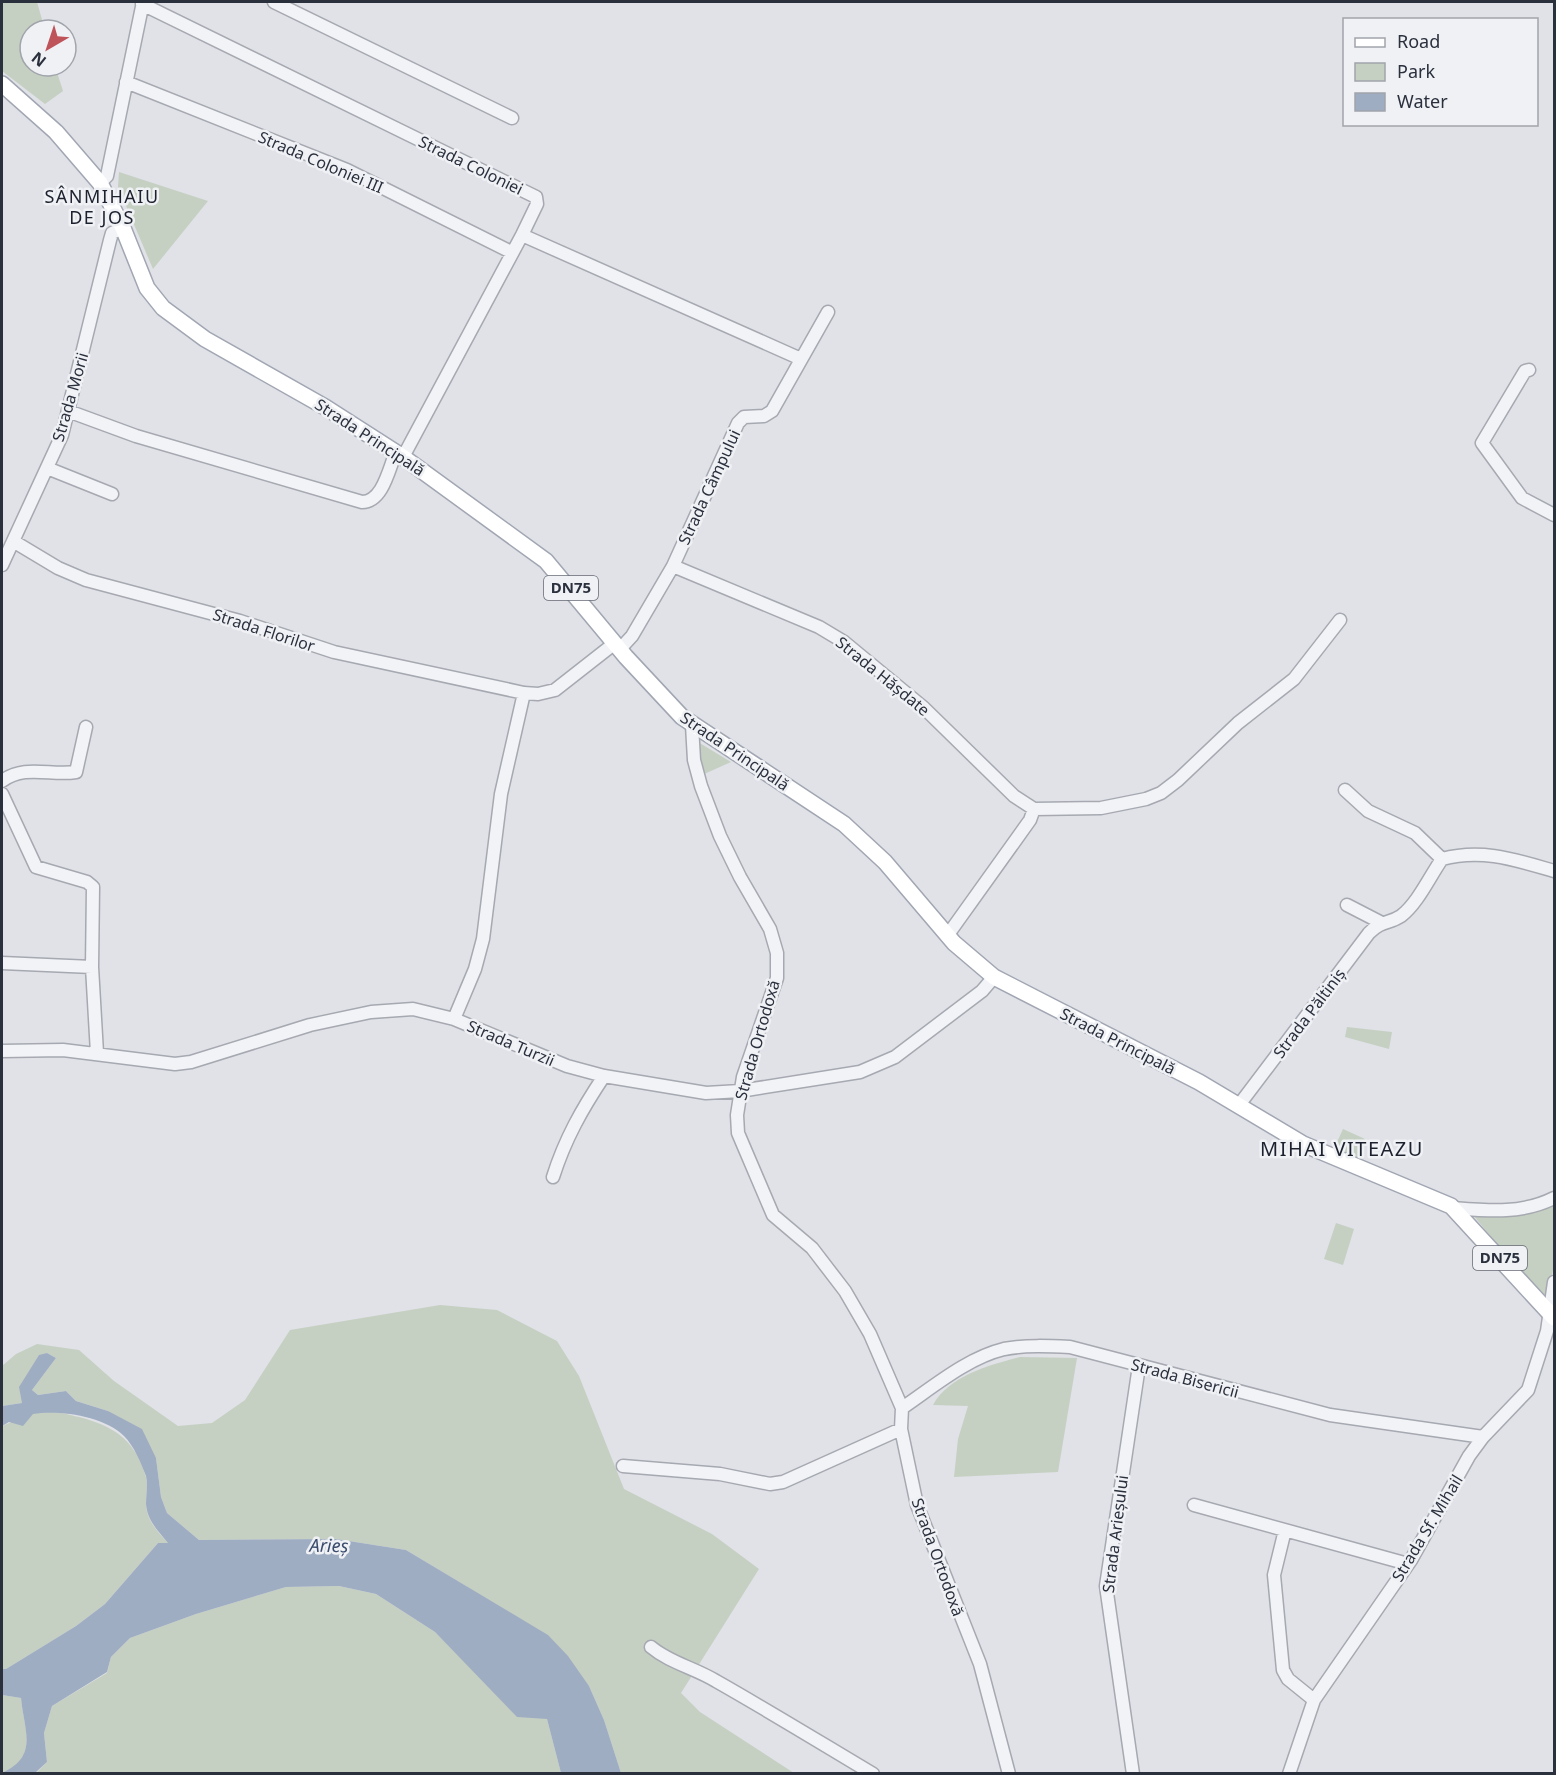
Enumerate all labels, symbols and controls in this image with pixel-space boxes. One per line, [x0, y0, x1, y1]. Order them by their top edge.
north arrow [18, 18, 78, 78]
legend [1343, 18, 1538, 126]
text: Road [1397, 29, 1440, 53]
text: N [27, 47, 51, 72]
text: Park [1397, 59, 1435, 83]
text: Water [1397, 89, 1448, 113]
street label: Strada Coloniei III [255, 126, 387, 198]
street label: Strada Coloniei [415, 130, 527, 200]
district label: SÂNMIHAIU DE JOS [44, 184, 160, 229]
street label: Strada Morii [47, 350, 93, 444]
street label: Strada Principală [311, 393, 429, 481]
street label: Strada Câmpului [673, 426, 745, 548]
road number: DN75 [544, 576, 598, 600]
street label: Strada Florilor [210, 603, 318, 657]
street label: Strada Hășdate [831, 631, 935, 721]
street label: Strada Principală [676, 706, 794, 796]
street label: Strada Păltiniș [1268, 964, 1350, 1062]
street label: Strada Ortodoxă [729, 977, 785, 1103]
street label: Strada Principală [1056, 1002, 1180, 1080]
street label: Strada Turzii [464, 1015, 558, 1071]
district label: MIHAI VITEAZU [1260, 1135, 1424, 1162]
road number: DN75 [1473, 1246, 1527, 1270]
street label: Strada Bisericii [1129, 1353, 1241, 1403]
street label: Strada Sf. Mihail [1386, 1470, 1468, 1586]
street label: Strada Arieșului [1097, 1474, 1133, 1594]
street label: Strada Ortodoxă [906, 1495, 970, 1619]
water label: Arieș [307, 1533, 349, 1557]

